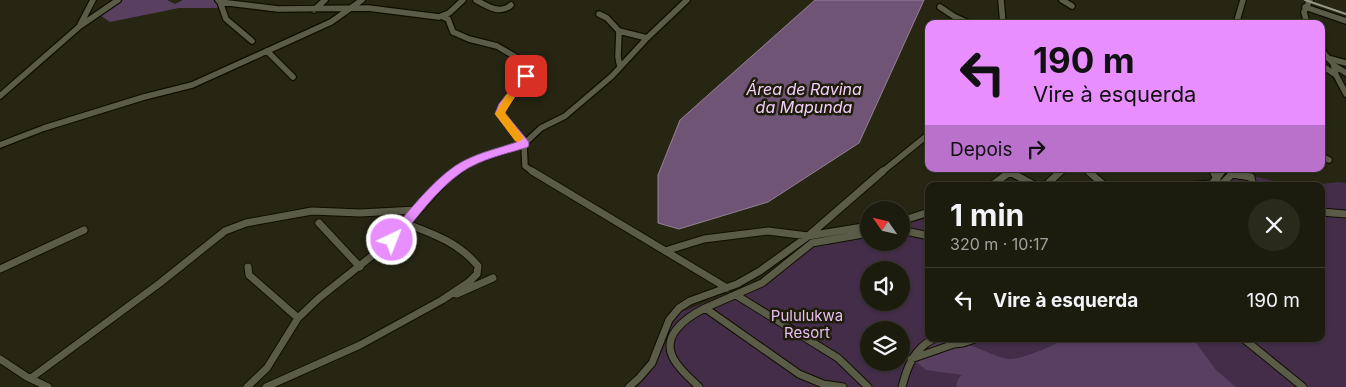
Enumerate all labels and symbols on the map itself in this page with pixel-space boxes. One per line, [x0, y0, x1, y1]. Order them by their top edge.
pin [505, 55, 547, 97]
water label: Área de Ravina da Mapunda [745, 79, 862, 117]
north arrow [860, 201, 910, 251]
position arrow [365, 213, 417, 265]
park label: Pululukwa Resort [771, 306, 843, 342]

